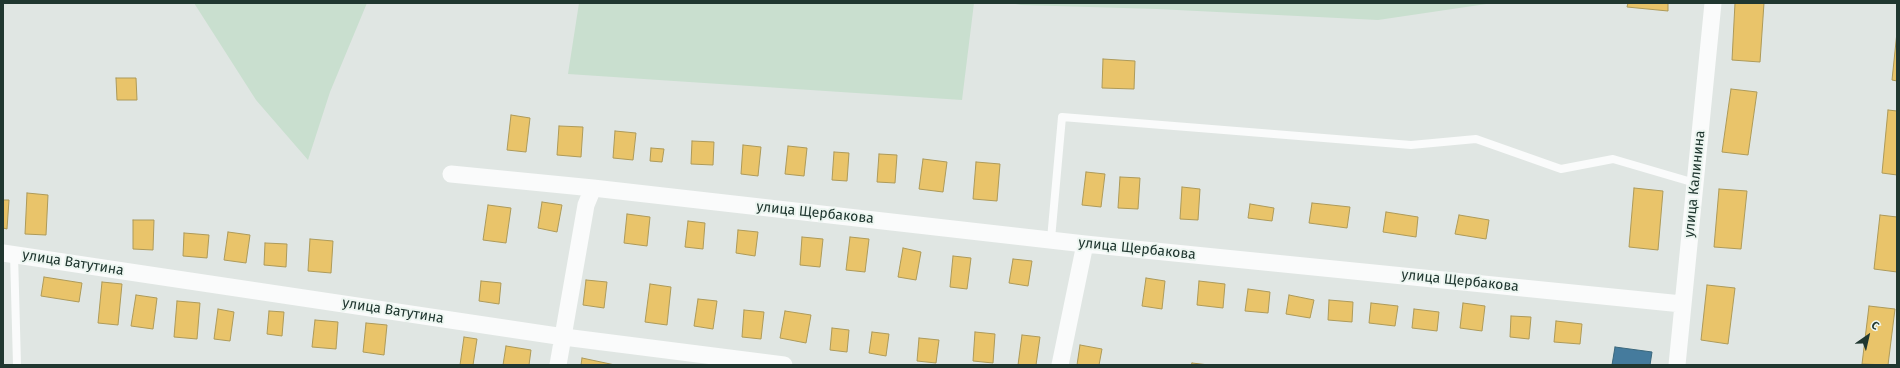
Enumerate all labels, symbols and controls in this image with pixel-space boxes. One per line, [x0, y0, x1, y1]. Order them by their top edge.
street label: улица Калинина [1681, 130, 1709, 238]
street label: улица Щербакова [756, 198, 874, 228]
street label: улица Щербакова [1078, 234, 1196, 264]
street label: улица Ватутина [21, 247, 125, 279]
street label: улица Щербакова [1401, 266, 1519, 296]
street label: улица Ватутина [341, 295, 445, 327]
north arrow [1848, 316, 1888, 356]
text: С [1869, 318, 1881, 333]

